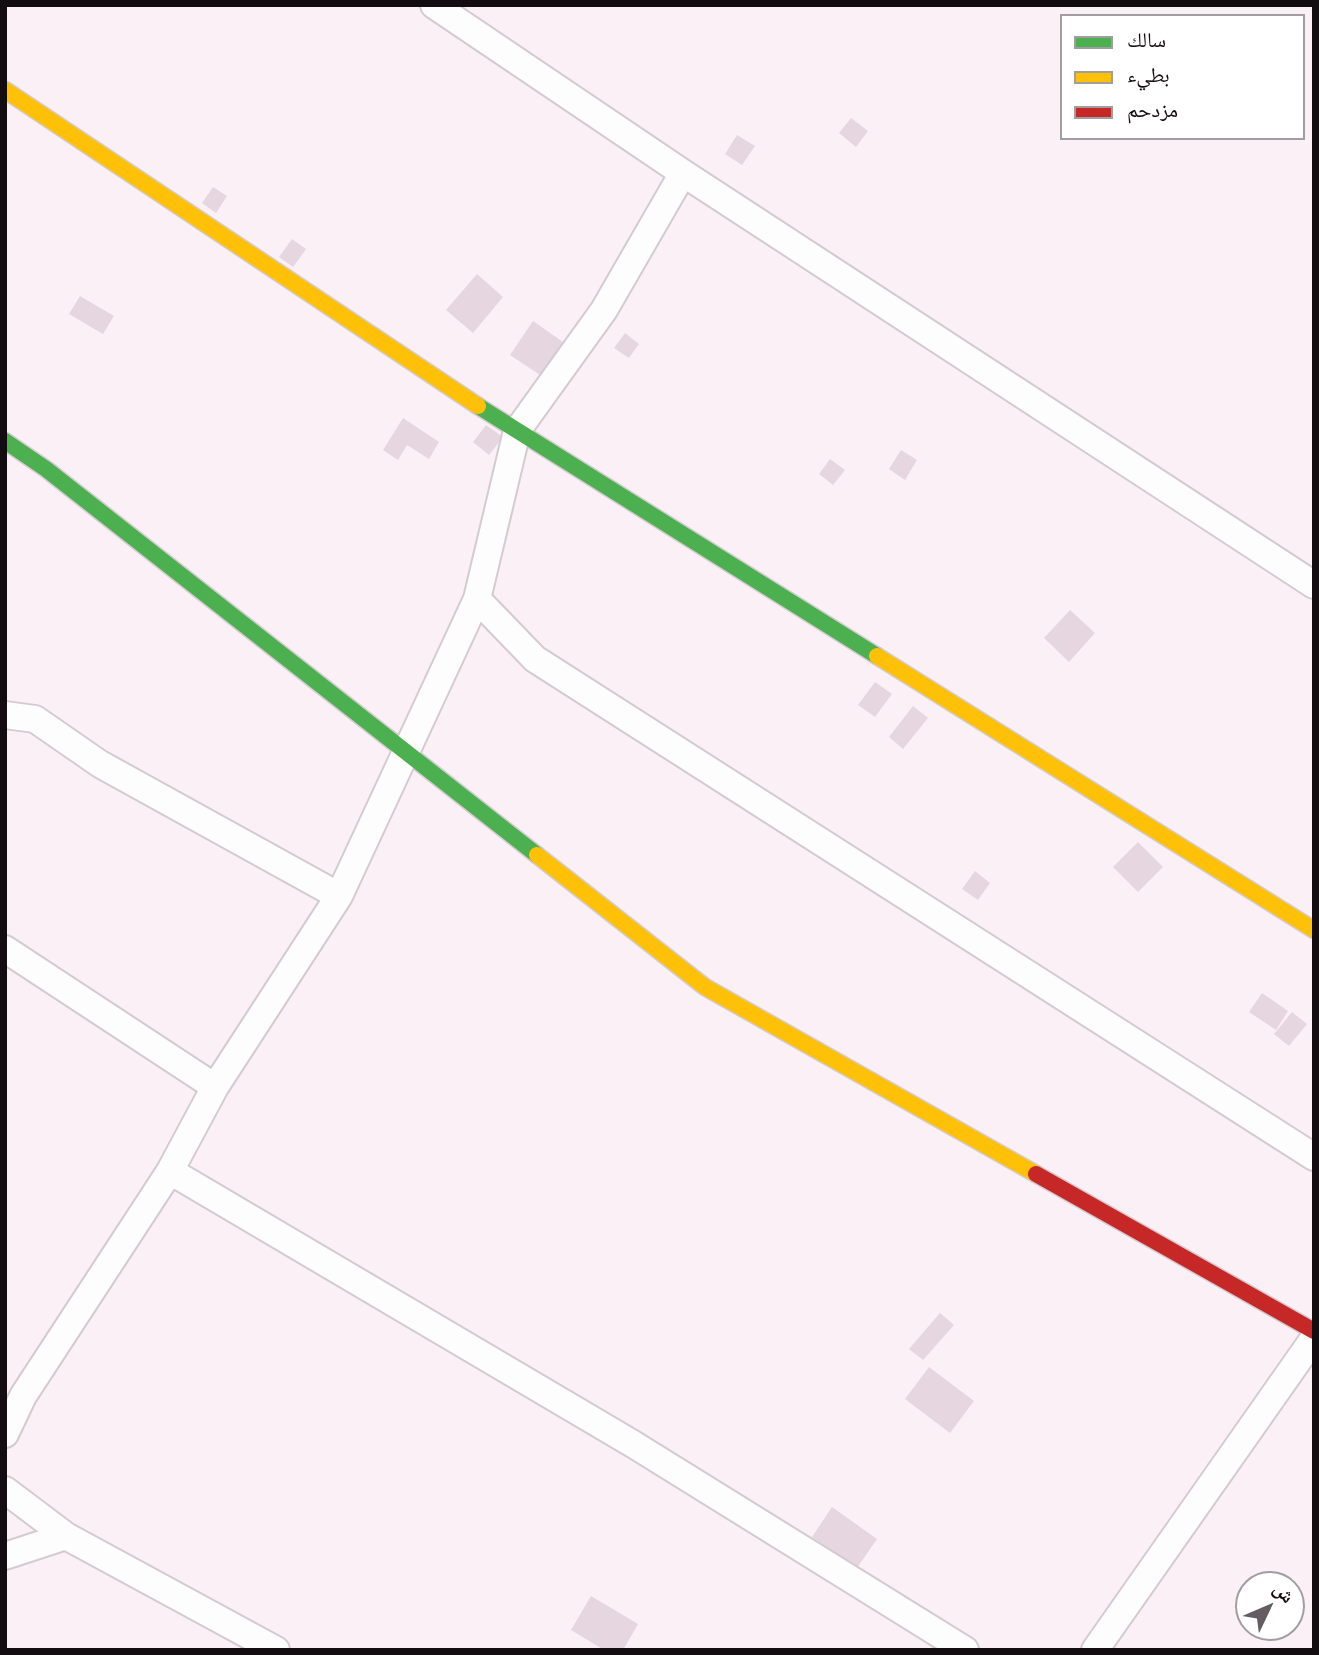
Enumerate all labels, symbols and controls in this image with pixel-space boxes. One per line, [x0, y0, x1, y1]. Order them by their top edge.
legend [1060, 14, 1305, 140]
text: سالك [1127, 27, 1166, 52]
text: بطيء [1127, 62, 1170, 87]
text: مزدحم [1127, 97, 1178, 122]
north arrow [1235, 1571, 1305, 1641]
text: ش [1269, 1577, 1299, 1608]

